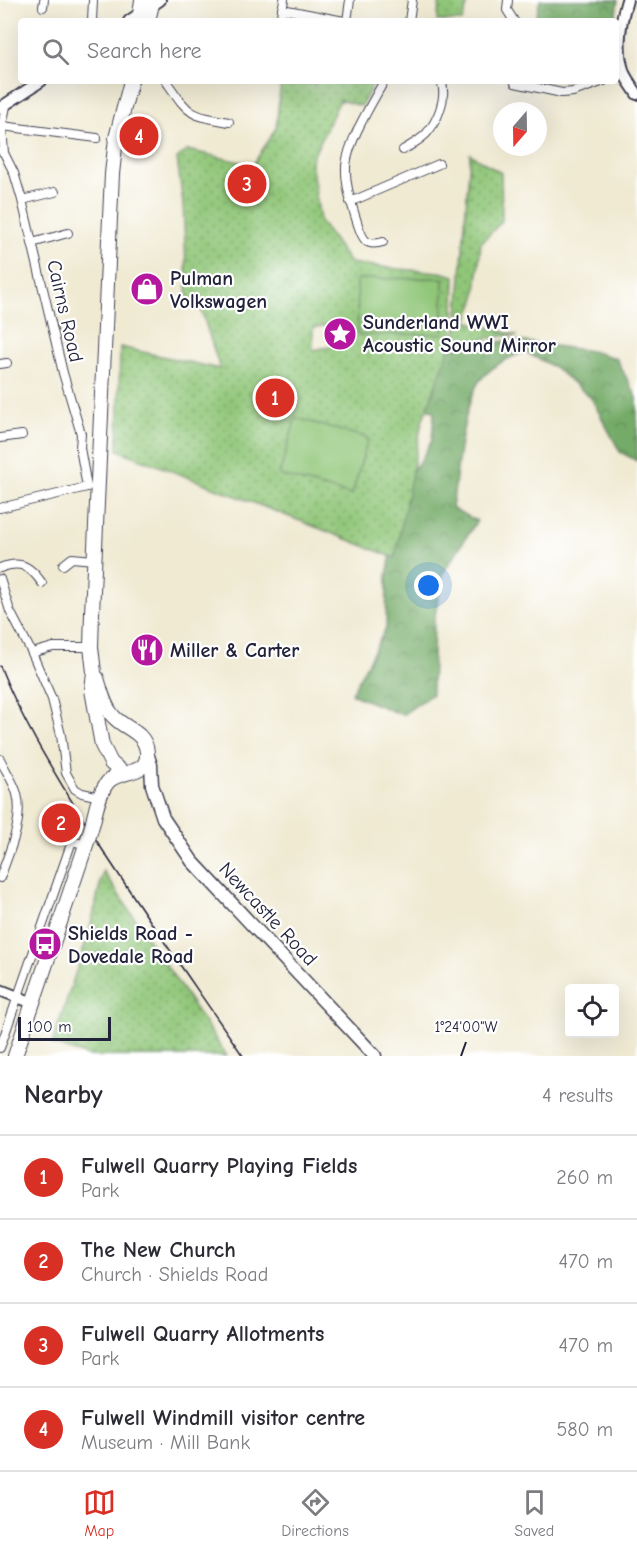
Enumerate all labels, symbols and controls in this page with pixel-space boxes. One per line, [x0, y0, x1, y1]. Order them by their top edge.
search box [18, 18, 619, 84]
icon: search [39, 35, 72, 68]
text: Search here [87, 38, 202, 64]
north arrow [493, 102, 547, 156]
pin: 4 [120, 114, 158, 158]
pin: 3 [228, 162, 266, 207]
street label: Cairns Road [42, 258, 88, 364]
place label: Pulman Volkswagen [170, 267, 267, 313]
shop icon: Pulman Volkswagen [129, 271, 165, 307]
place label: Sunderland WWI Acoustic Sound Mirror [363, 311, 556, 357]
place icon: Sunderland WWI Acoustic Sound Mirror [322, 316, 358, 352]
pin: 1 [256, 376, 294, 420]
your location [414, 571, 443, 600]
restaurant icon: Miller & Carter [129, 632, 165, 668]
place label: Miller & Carter [170, 639, 299, 662]
pin: 2 [42, 800, 80, 846]
street label: Newcastle Road [214, 858, 322, 970]
place label: Shields Road - Dovedale Road [68, 922, 194, 968]
bus stop icon: Shields Road - Dovedale Road [27, 926, 63, 962]
map controls [565, 984, 619, 1038]
button: locate [565, 984, 619, 1038]
scale bar [18, 1014, 111, 1042]
text: 100 m [27, 1018, 71, 1036]
text: 1°24'00"W [434, 1018, 498, 1036]
text: Nearby [24, 1080, 103, 1110]
text: 4 results [542, 1084, 613, 1107]
text: Fulwell Quarry Playing Fields [81, 1153, 357, 1179]
text: 1 [40, 1166, 47, 1189]
text: 260 m [556, 1166, 613, 1189]
text: Park [81, 1179, 119, 1202]
text: The New Church [81, 1237, 236, 1263]
text: 2 [39, 1250, 48, 1273]
text: 470 m [558, 1250, 613, 1273]
text: Church · Shields Road [81, 1263, 268, 1286]
text: Fulwell Quarry Allotments [81, 1321, 324, 1347]
text: 3 [39, 1334, 48, 1357]
text: 470 m [558, 1334, 613, 1357]
text: Park [81, 1347, 119, 1370]
text: Fulwell Windmill visitor centre [81, 1405, 365, 1431]
text: 4 [39, 1418, 48, 1441]
text: 580 m [556, 1418, 613, 1441]
text: Museum · Mill Bank [81, 1431, 250, 1454]
tab: Map [83, 1486, 116, 1540]
tab: Directions [281, 1486, 349, 1540]
tab: Saved [514, 1486, 554, 1540]

